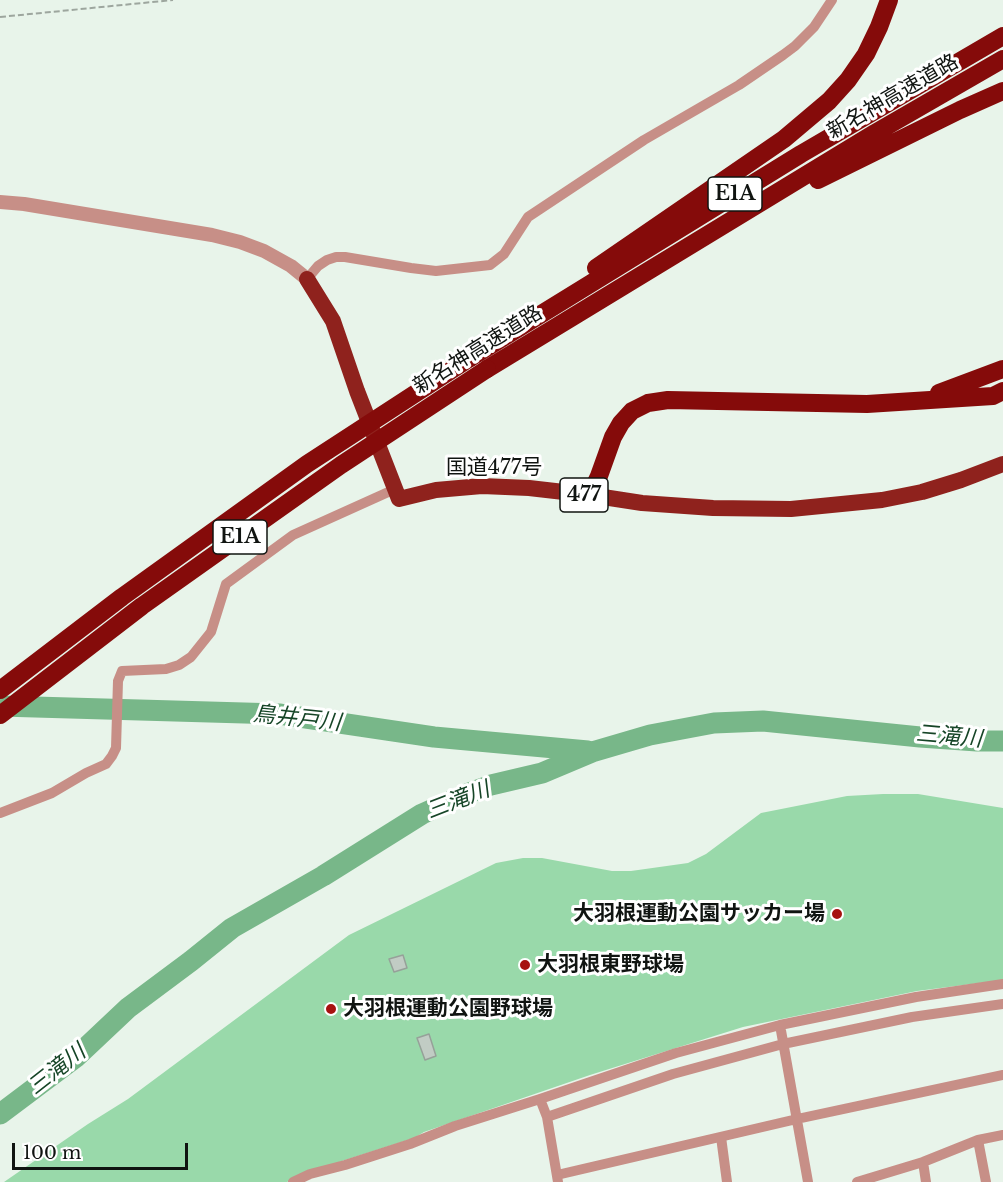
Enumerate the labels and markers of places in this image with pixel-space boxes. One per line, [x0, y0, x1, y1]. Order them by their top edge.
place label: 大羽根運動公園サッカー場 [573, 901, 825, 927]
marker: 大羽根運動公園サッカー場 [830, 907, 844, 921]
place label: 大羽根東野球場 [537, 952, 684, 978]
marker: 大羽根東野球場 [518, 958, 532, 972]
place label: 大羽根運動公園野球場 [343, 996, 553, 1022]
marker: 大羽根運動公園野球場 [324, 1002, 338, 1016]

